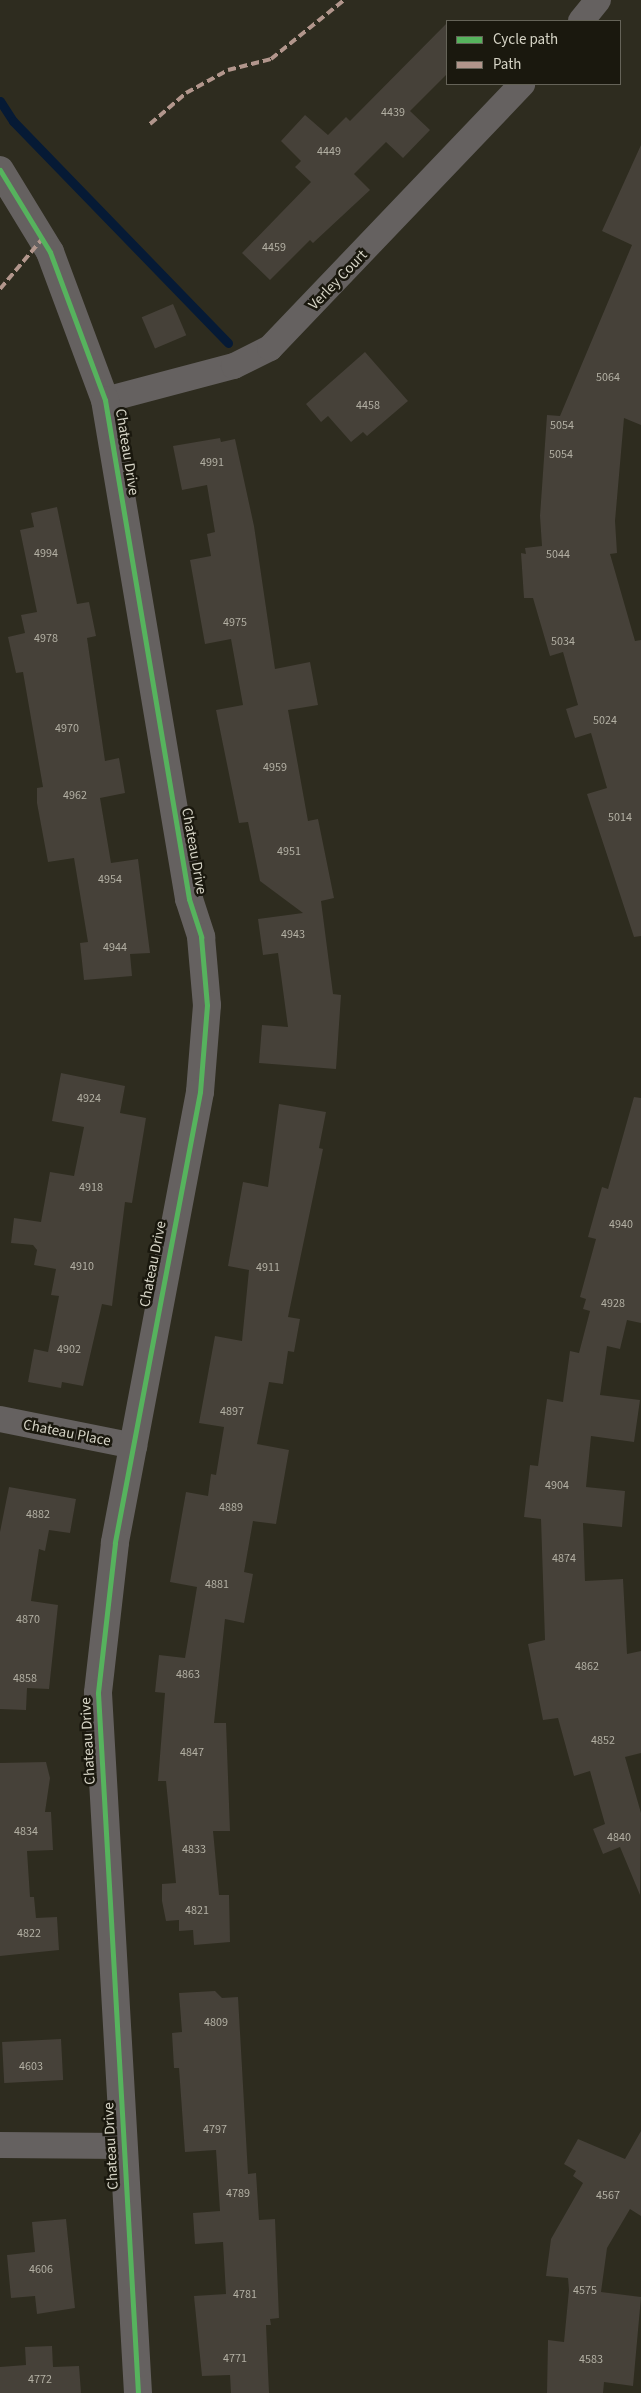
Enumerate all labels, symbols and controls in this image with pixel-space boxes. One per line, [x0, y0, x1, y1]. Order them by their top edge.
legend [446, 20, 621, 85]
text: Cycle path [493, 29, 558, 50]
text: Path [493, 54, 521, 75]
house number: 4439 [381, 106, 405, 120]
house number: 4449 [317, 145, 341, 159]
house number: 4459 [262, 241, 286, 255]
street label: Verley Court [305, 246, 371, 314]
house number: 5064 [596, 371, 620, 385]
house number: 4458 [356, 399, 380, 413]
street label: Chateau Drive [111, 407, 143, 497]
house number: 5054 [550, 419, 574, 433]
house number: 5054 [549, 448, 573, 462]
house number: 4991 [200, 456, 224, 470]
house number: 4994 [34, 547, 58, 561]
house number: 5044 [546, 548, 570, 562]
house number: 4975 [223, 616, 247, 630]
house number: 4978 [34, 632, 58, 646]
house number: 5034 [551, 635, 575, 649]
house number: 5024 [593, 714, 617, 728]
house number: 4970 [55, 722, 79, 736]
house number: 4959 [263, 761, 287, 775]
house number: 4962 [63, 789, 87, 803]
street label: Chateau Drive [178, 806, 210, 896]
house number: 5014 [608, 811, 632, 825]
house number: 4951 [277, 845, 301, 859]
house number: 4954 [98, 873, 122, 887]
house number: 4943 [281, 928, 305, 942]
house number: 4944 [103, 941, 127, 955]
house number: 4924 [77, 1092, 101, 1106]
house number: 4918 [79, 1181, 103, 1195]
house number: 4940 [609, 1218, 633, 1232]
street label: Chateau Drive [136, 1219, 170, 1309]
house number: 4910 [70, 1260, 94, 1274]
house number: 4911 [256, 1261, 280, 1275]
house number: 4928 [601, 1297, 625, 1311]
house number: 4902 [57, 1343, 81, 1357]
house number: 4897 [220, 1405, 244, 1419]
street label: Chateau Place [22, 1416, 112, 1450]
house number: 4904 [545, 1479, 569, 1493]
house number: 4889 [219, 1501, 243, 1515]
house number: 4882 [26, 1508, 50, 1522]
house number: 4874 [552, 1552, 576, 1566]
house number: 4881 [205, 1578, 229, 1592]
house number: 4870 [16, 1613, 40, 1627]
house number: 4862 [575, 1660, 599, 1674]
house number: 4863 [176, 1668, 200, 1682]
house number: 4858 [13, 1672, 37, 1686]
street label: Chateau Drive [77, 1697, 99, 1785]
house number: 4852 [591, 1734, 615, 1748]
house number: 4847 [180, 1746, 204, 1760]
house number: 4834 [14, 1825, 38, 1839]
house number: 4840 [607, 1831, 631, 1845]
house number: 4833 [182, 1843, 206, 1857]
house number: 4821 [185, 1904, 209, 1918]
house number: 4822 [17, 1927, 41, 1941]
house number: 4809 [204, 2016, 228, 2030]
house number: 4603 [19, 2060, 43, 2074]
street label: Chateau Drive [100, 2102, 122, 2190]
house number: 4797 [203, 2123, 227, 2137]
house number: 4789 [226, 2187, 250, 2201]
house number: 4567 [596, 2189, 620, 2203]
house number: 4606 [29, 2263, 53, 2277]
house number: 4575 [573, 2284, 597, 2298]
house number: 4781 [233, 2288, 257, 2302]
house number: 4771 [223, 2352, 247, 2366]
house number: 4583 [579, 2353, 603, 2367]
house number: 4772 [28, 2373, 52, 2387]

